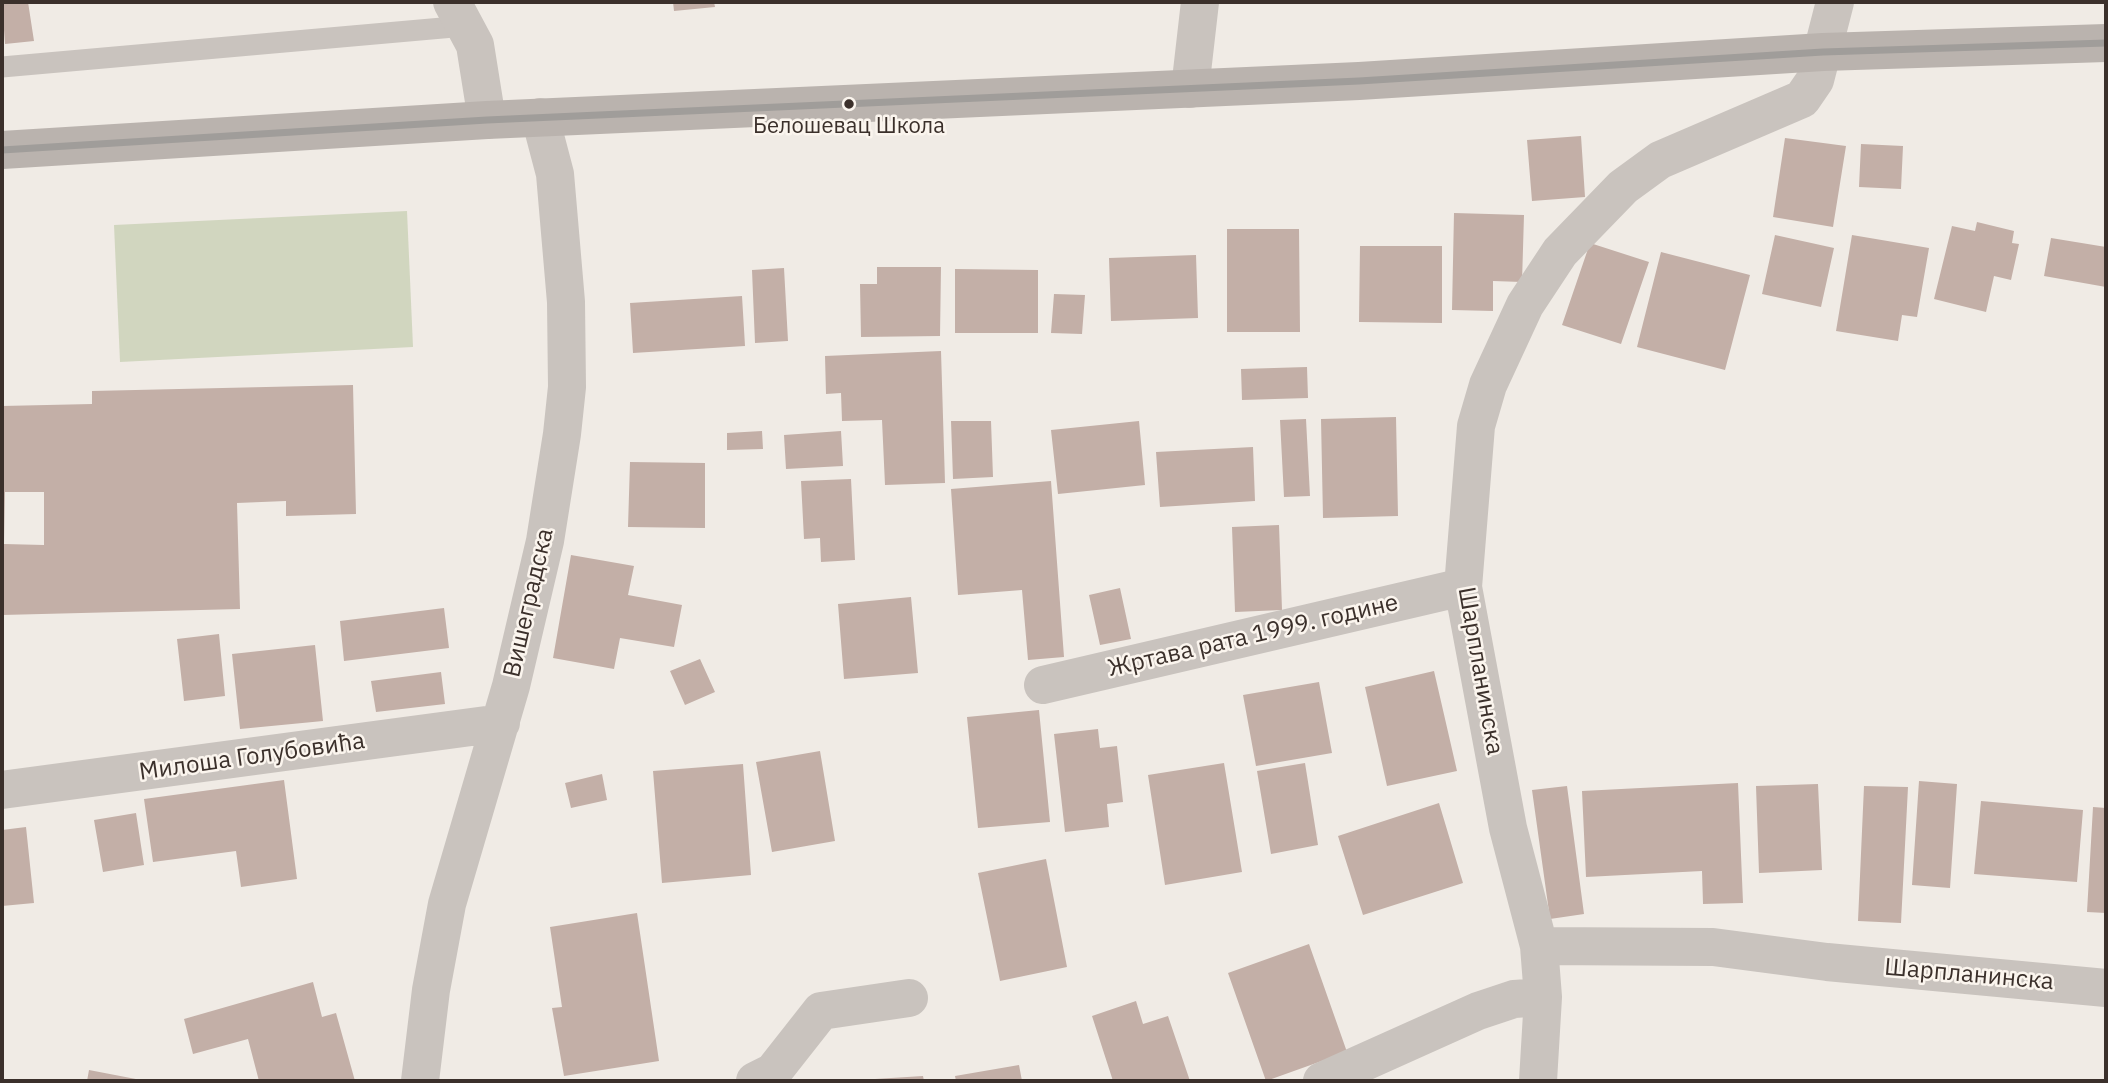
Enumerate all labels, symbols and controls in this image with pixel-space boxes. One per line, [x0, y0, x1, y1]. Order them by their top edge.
marker: Белошевац Школа [842, 97, 856, 111]
place label: Белошевац Школа [753, 114, 945, 140]
street label: Вишеградска [498, 526, 560, 680]
street label: Шарпланинска [1451, 585, 1509, 757]
street label: Жртава рата 1999. године [1105, 589, 1401, 683]
street label: Милоша Голубовића [137, 727, 367, 787]
street label: Шарпланинска [1883, 953, 2055, 997]

